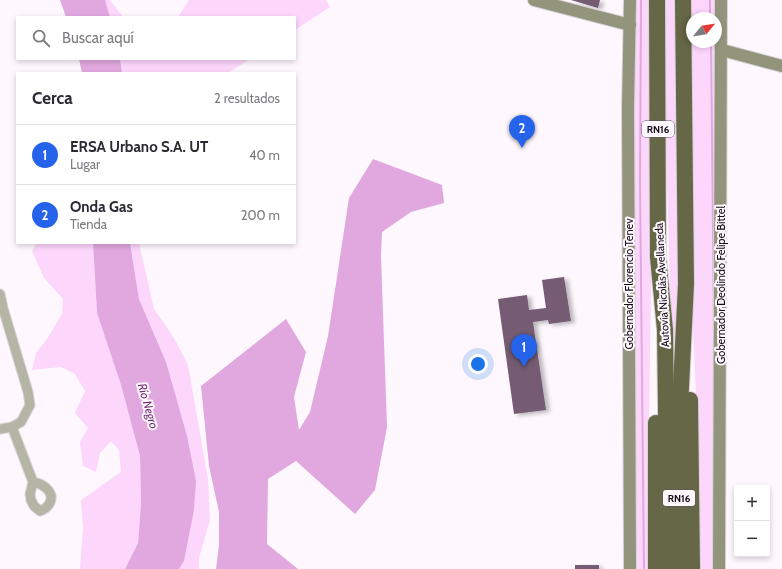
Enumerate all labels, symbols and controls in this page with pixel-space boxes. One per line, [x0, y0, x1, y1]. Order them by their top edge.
north arrow [686, 12, 722, 48]
search box [16, 16, 296, 60]
icon: search [30, 27, 52, 49]
text: Buscar aquí [62, 29, 134, 47]
text: Cerca [32, 88, 73, 108]
text: 2 resultados [214, 90, 280, 106]
pin: 2 [509, 115, 535, 148]
road number: RN16 [642, 121, 674, 137]
text: ERSA Urbano S.A. UT [70, 138, 208, 156]
text: 1 [43, 147, 47, 163]
text: 40 m [249, 147, 280, 163]
text: Lugar [70, 156, 100, 172]
text: Onda Gas [70, 198, 133, 216]
street label: Gobernador Deolindo Felipe Bittel [714, 206, 728, 364]
text: 2 [42, 207, 48, 223]
text: 200 m [241, 207, 280, 223]
text: Tienda [70, 216, 107, 232]
street label: Gobernador Florencio Tenev [622, 218, 636, 350]
street label: Autovía Nicolás Avellaneda [652, 222, 672, 347]
pin: 1 [511, 334, 537, 367]
your location [468, 354, 488, 374]
water label: Río Negro [135, 382, 162, 430]
map controls [734, 485, 770, 557]
button: + [734, 485, 770, 521]
road number: RN16 [663, 490, 695, 506]
button: − [734, 521, 770, 557]

